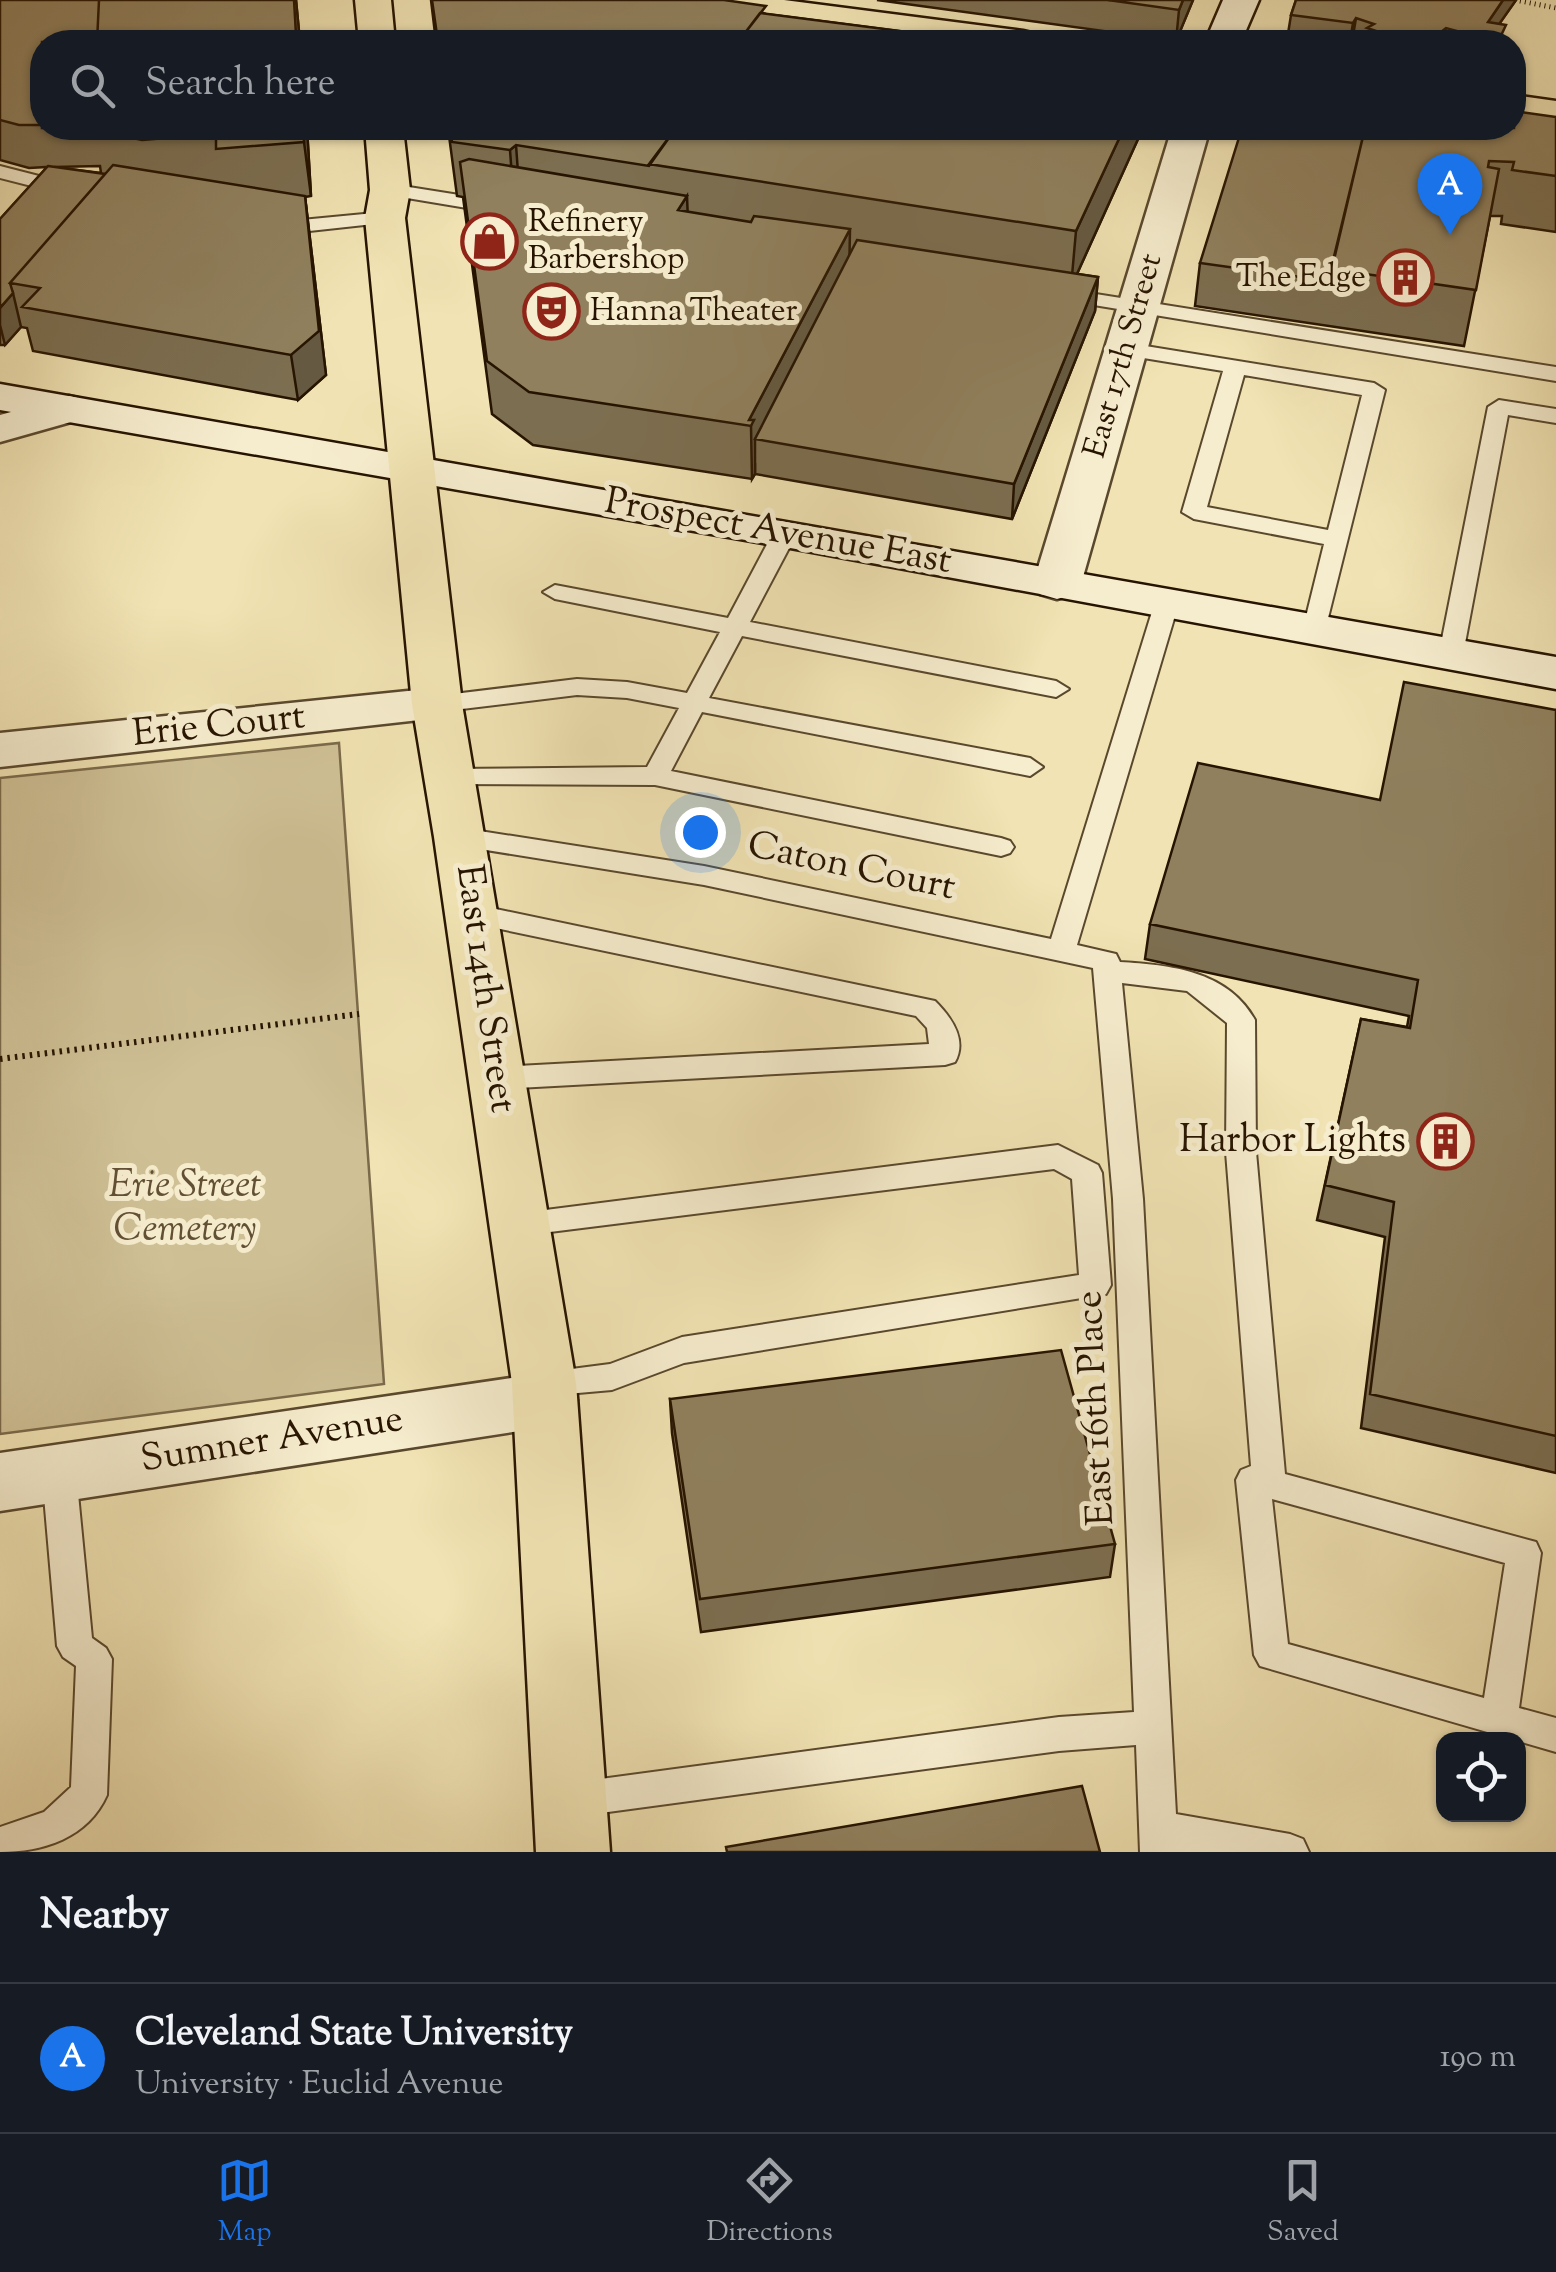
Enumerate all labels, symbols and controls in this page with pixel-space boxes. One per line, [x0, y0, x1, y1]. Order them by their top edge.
search box [30, 30, 1526, 140]
icon: search [65, 58, 120, 113]
text: Search here [145, 58, 336, 112]
pin: A [1418, 152, 1482, 235]
place label: Refinery Barbershop [528, 200, 685, 283]
shop icon: Refinery Barbershop [459, 211, 519, 271]
street label: East 17th Street [1073, 248, 1175, 464]
building icon: The Edge [1375, 248, 1435, 308]
place label: The Edge [1236, 255, 1366, 301]
theatre icon: Hanna Theater [521, 282, 581, 342]
place label: Hanna Theater [590, 289, 798, 335]
street label: Prospect Avenue East [600, 476, 956, 590]
street label: Erie Court [130, 691, 308, 763]
your location [675, 807, 726, 858]
street label: Caton Court [742, 820, 960, 916]
street label: East 14th Street [440, 862, 528, 1116]
building icon: Harbor Lights [1415, 1112, 1475, 1172]
place label: Harbor Lights [1179, 1115, 1406, 1169]
park label: Erie Street Cemetery [108, 1160, 262, 1258]
street label: East 16th Place [1064, 1289, 1130, 1527]
street label: Sumner Avenue [137, 1394, 407, 1488]
map controls [1436, 1732, 1526, 1822]
button: locate [1436, 1732, 1526, 1822]
text: Nearby [40, 1887, 169, 1947]
text: Cleveland State University [135, 2008, 573, 2062]
text: A [60, 2035, 85, 2081]
text: 190 m [1440, 2035, 1516, 2081]
text: University · Euclid Avenue [135, 2062, 503, 2108]
tab: Map [217, 2153, 272, 2253]
tab: Directions [706, 2153, 833, 2253]
tab: Saved [1267, 2153, 1339, 2253]

